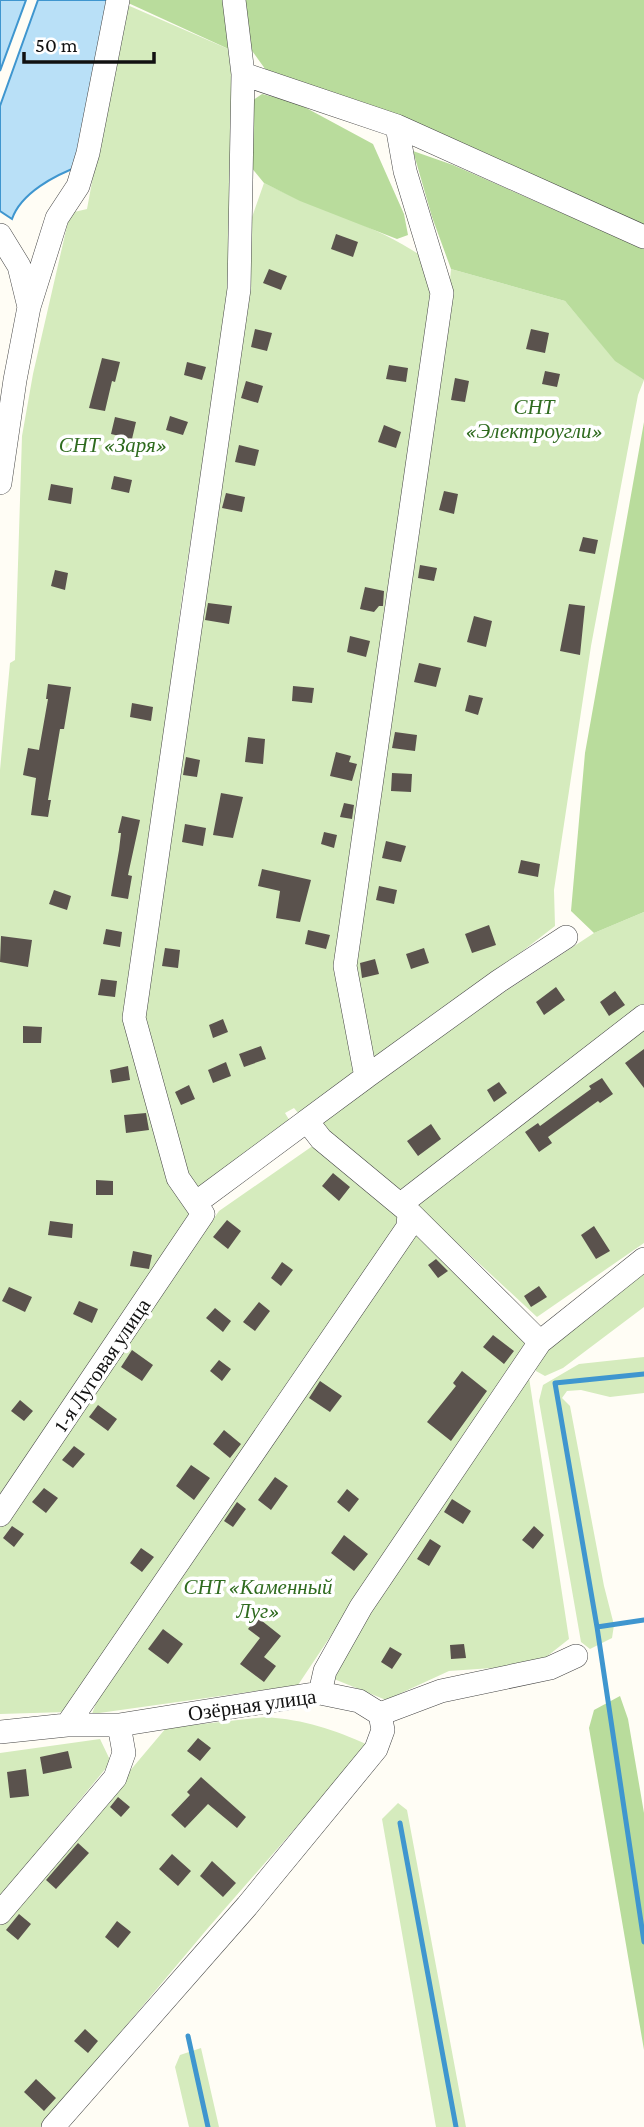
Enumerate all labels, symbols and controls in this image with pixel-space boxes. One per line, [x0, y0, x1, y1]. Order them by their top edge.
scale bar [24, 21, 154, 65]
text: 50 m [35, 33, 78, 57]
park label: СНТ «Электроугли» [465, 395, 603, 443]
park label: СНТ «Заря» [59, 433, 167, 457]
street label: 1-я Луговая улица [49, 1293, 156, 1436]
park label: СНТ «Каменный Луг» [184, 1575, 333, 1623]
street label: Озёрная улица [186, 1684, 318, 1726]

